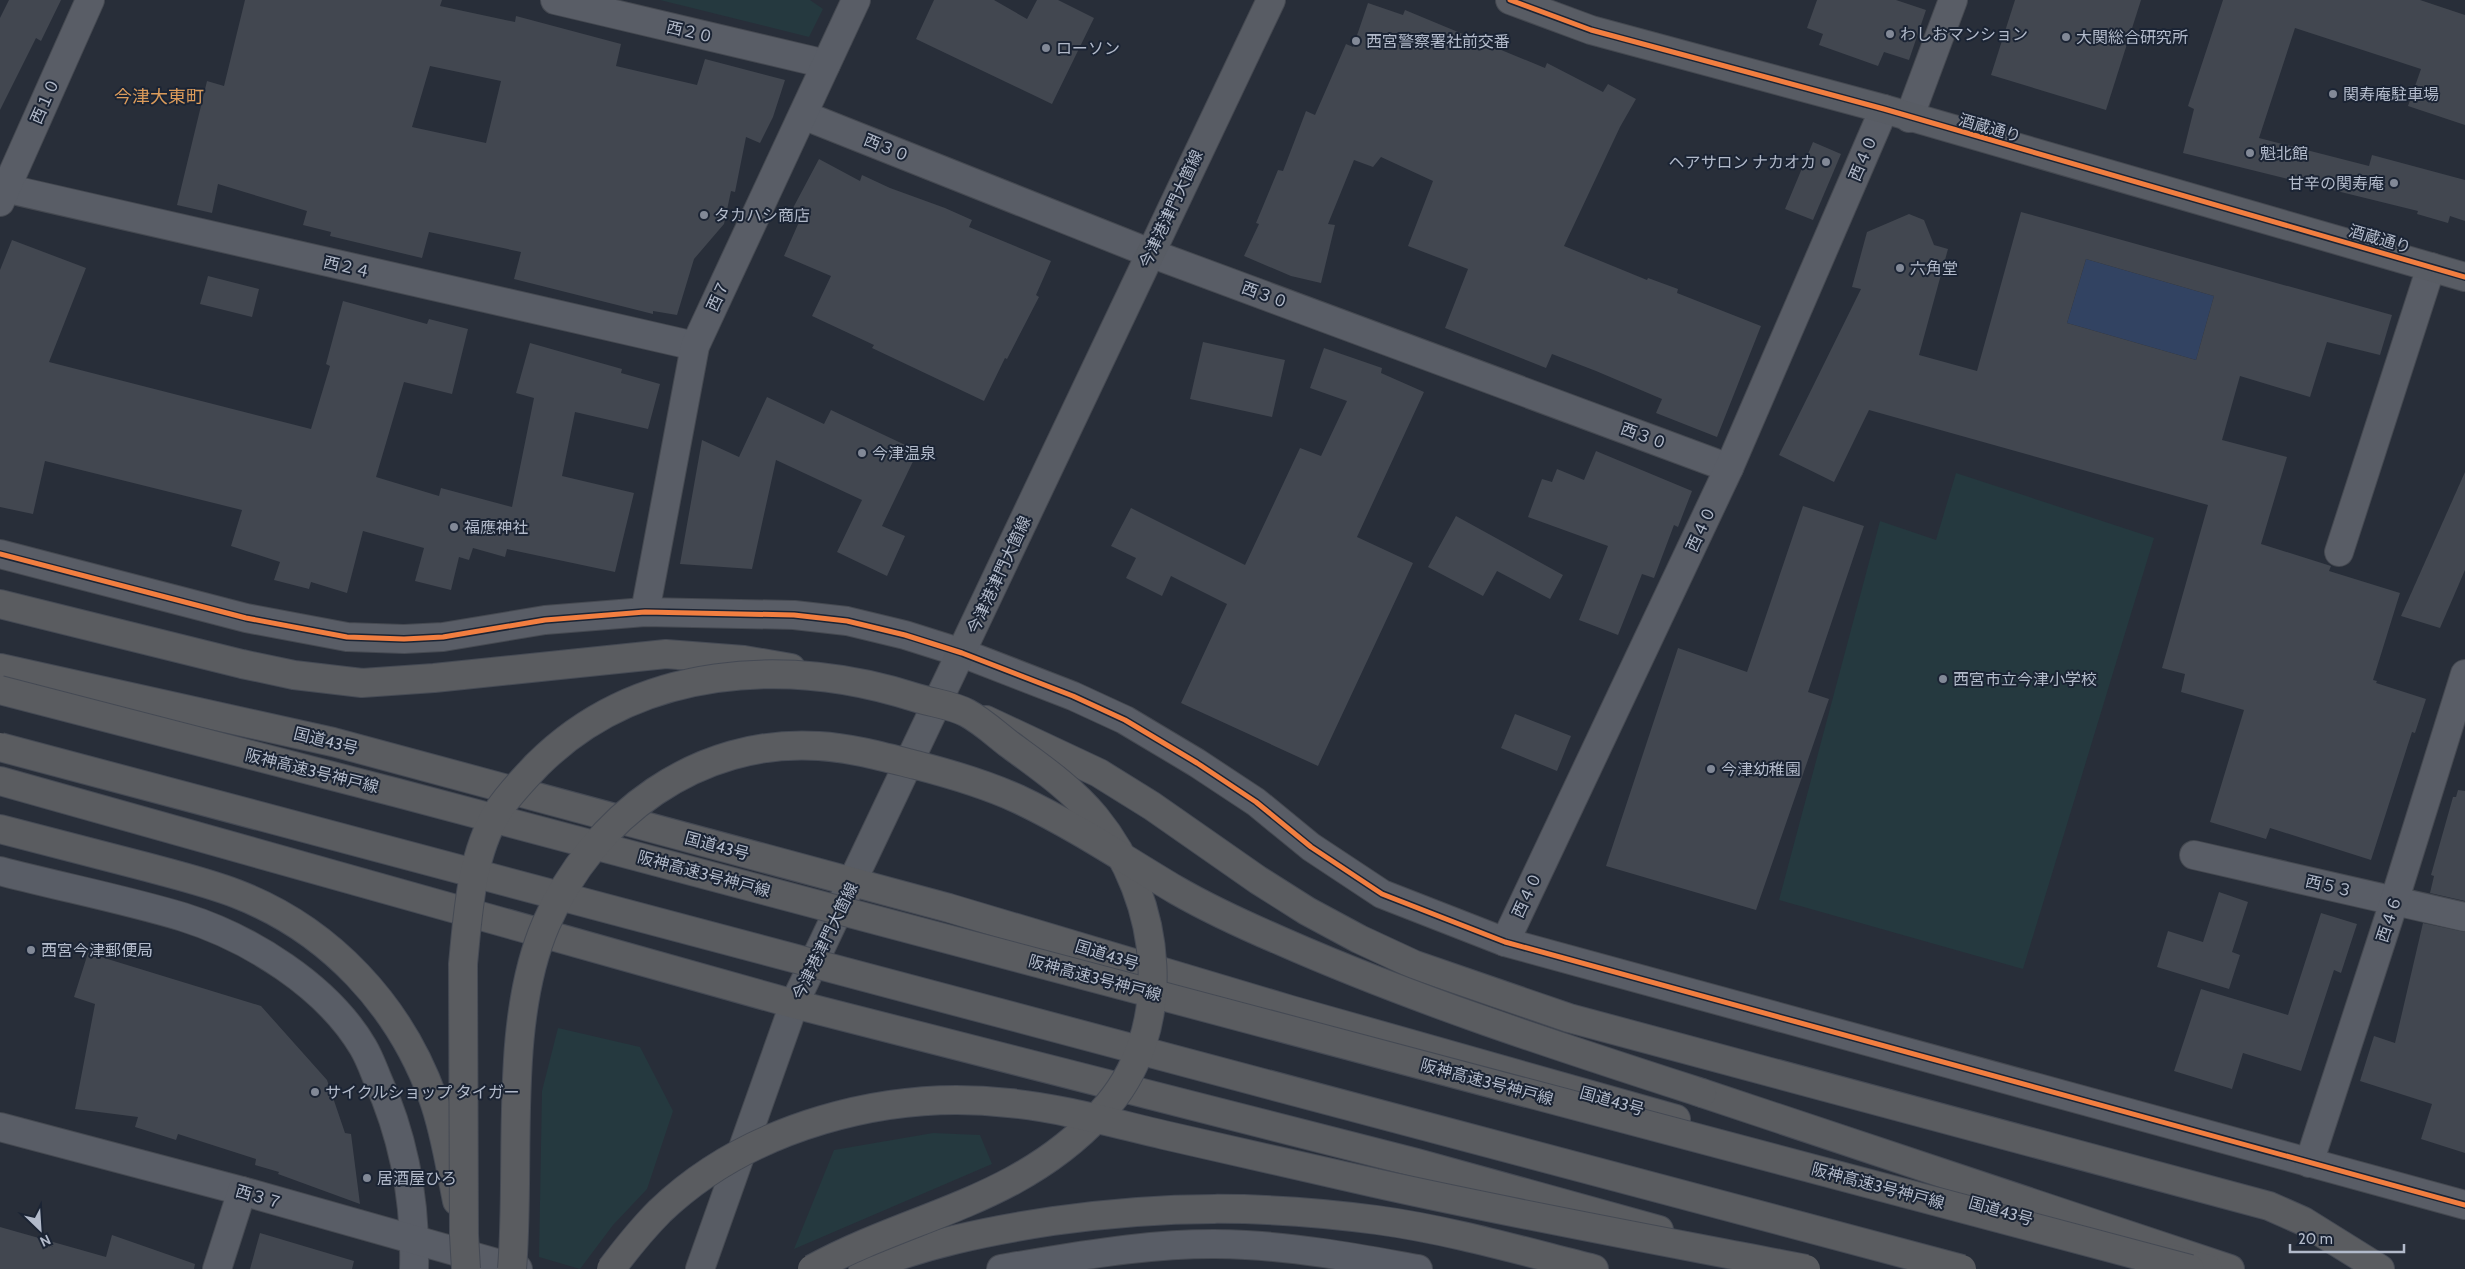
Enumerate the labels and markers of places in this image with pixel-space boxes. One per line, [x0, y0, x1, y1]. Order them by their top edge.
place label: わしおマンション [1900, 25, 2028, 44]
marker: わしおマンション [1884, 28, 1896, 40]
place label: 大関総合研究所 [2076, 28, 2188, 47]
marker: 大関総合研究所 [2060, 31, 2072, 43]
place label: 西宮警察署社前交番 [1366, 32, 1510, 51]
marker: 西宮警察署社前交番 [1350, 35, 1362, 47]
place label: ローソン [1056, 39, 1120, 58]
marker: ローソン [1040, 42, 1052, 54]
place label: 関寿庵駐車場 [2343, 85, 2439, 104]
marker: 関寿庵駐車場 [2327, 88, 2339, 100]
place label: 魁北館 [2260, 144, 2308, 163]
marker: 魁北館 [2244, 147, 2256, 159]
place label: ヘアサロン ナカオカ [1668, 153, 1816, 172]
marker: ヘアサロン ナカオカ [1820, 156, 1832, 168]
place label: 甘辛の関寿庵 [2288, 174, 2384, 193]
marker: 甘辛の関寿庵 [2388, 177, 2400, 189]
place label: タカハシ商店 [714, 206, 810, 225]
marker: タカハシ商店 [698, 209, 710, 221]
place label: 六角堂 [1910, 259, 1958, 278]
marker: 六角堂 [1894, 262, 1906, 274]
place label: 今津温泉 [872, 444, 936, 463]
marker: 今津温泉 [856, 447, 868, 459]
place label: 福應神社 [464, 518, 528, 537]
marker: 福應神社 [448, 521, 460, 533]
place label: 西宮市立今津小学校 [1953, 670, 2097, 689]
marker: 西宮市立今津小学校 [1937, 673, 1949, 685]
place label: 今津幼稚園 [1721, 760, 1801, 779]
marker: 今津幼稚園 [1705, 763, 1717, 775]
place label: 西宮今津郵便局 [41, 941, 153, 960]
marker: 西宮今津郵便局 [25, 944, 37, 956]
place label: サイクルショップ タイガー [325, 1083, 520, 1102]
marker: サイクルショップ タイガー [309, 1086, 321, 1098]
place label: 居酒屋ひろ [377, 1169, 457, 1188]
marker: 居酒屋ひろ [361, 1172, 373, 1184]

